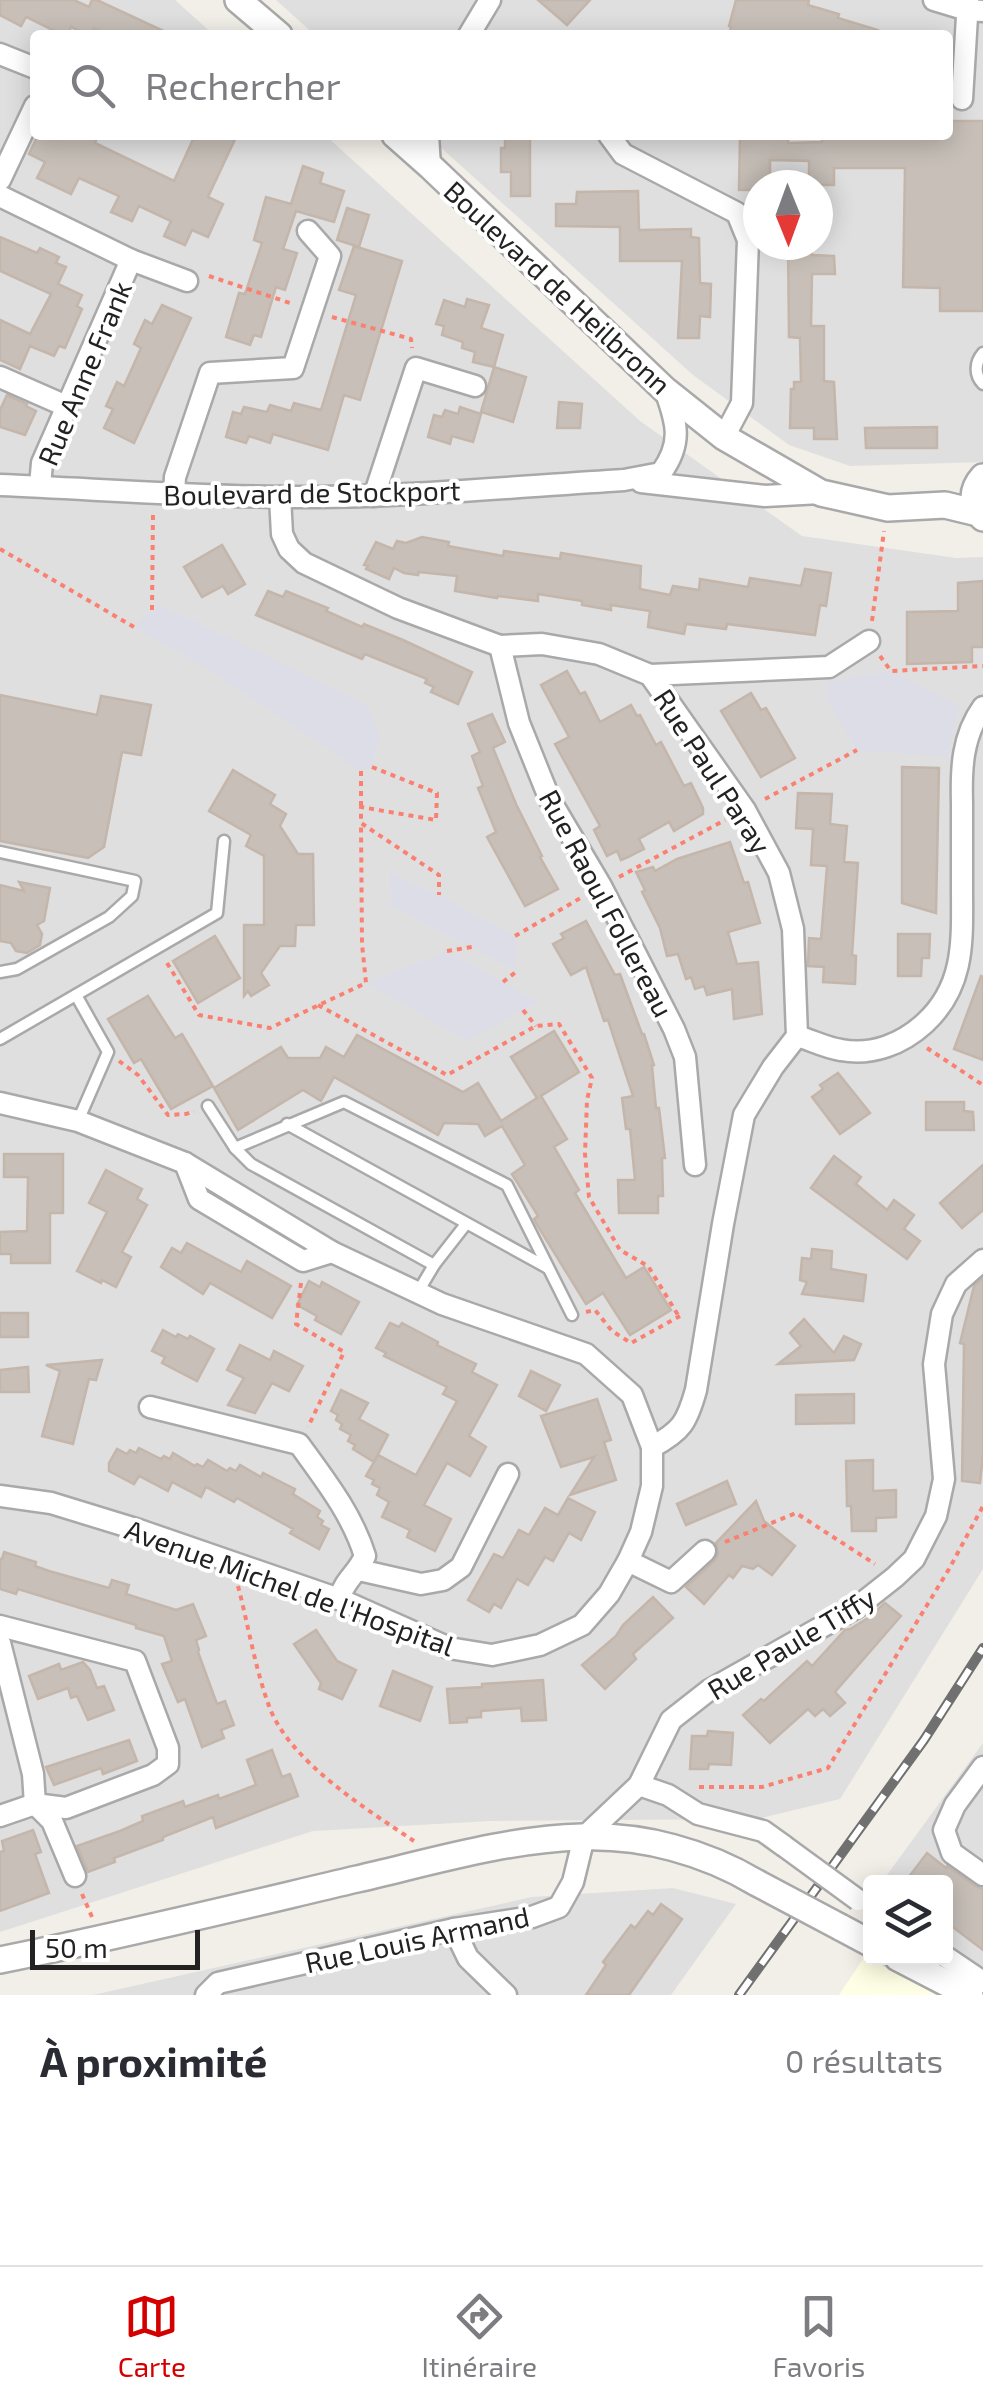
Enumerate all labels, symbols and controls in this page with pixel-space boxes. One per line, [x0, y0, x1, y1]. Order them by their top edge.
search box [30, 30, 953, 140]
icon: search [65, 58, 120, 113]
text: Rechercher [145, 62, 341, 108]
north arrow [743, 170, 833, 260]
street label: Boulevard de Heilbronn [438, 173, 678, 401]
street label: Rue Anne Frank [30, 276, 138, 470]
street label: Boulevard de Stockport [163, 472, 461, 512]
street label: Rue Paul Paray [647, 682, 779, 860]
street label: Rue Raoul Follereau [533, 784, 681, 1022]
street label: Avenue Michel de l'Hospital [121, 1512, 460, 1663]
street label: Rue Paule Tiffy [701, 1580, 881, 1706]
map controls [863, 1875, 953, 1965]
button: layers [863, 1875, 953, 1965]
street label: Rue Louis Armand [302, 1899, 532, 1979]
scale bar [30, 1925, 200, 1970]
text: 50 m [45, 1930, 108, 1964]
text: À proximité [40, 2035, 267, 2085]
text: 0 résultats [785, 2041, 943, 2079]
tab: Carte [118, 2289, 186, 2383]
tab: Itinéraire [421, 2289, 537, 2383]
tab: Favoris [772, 2289, 865, 2383]

